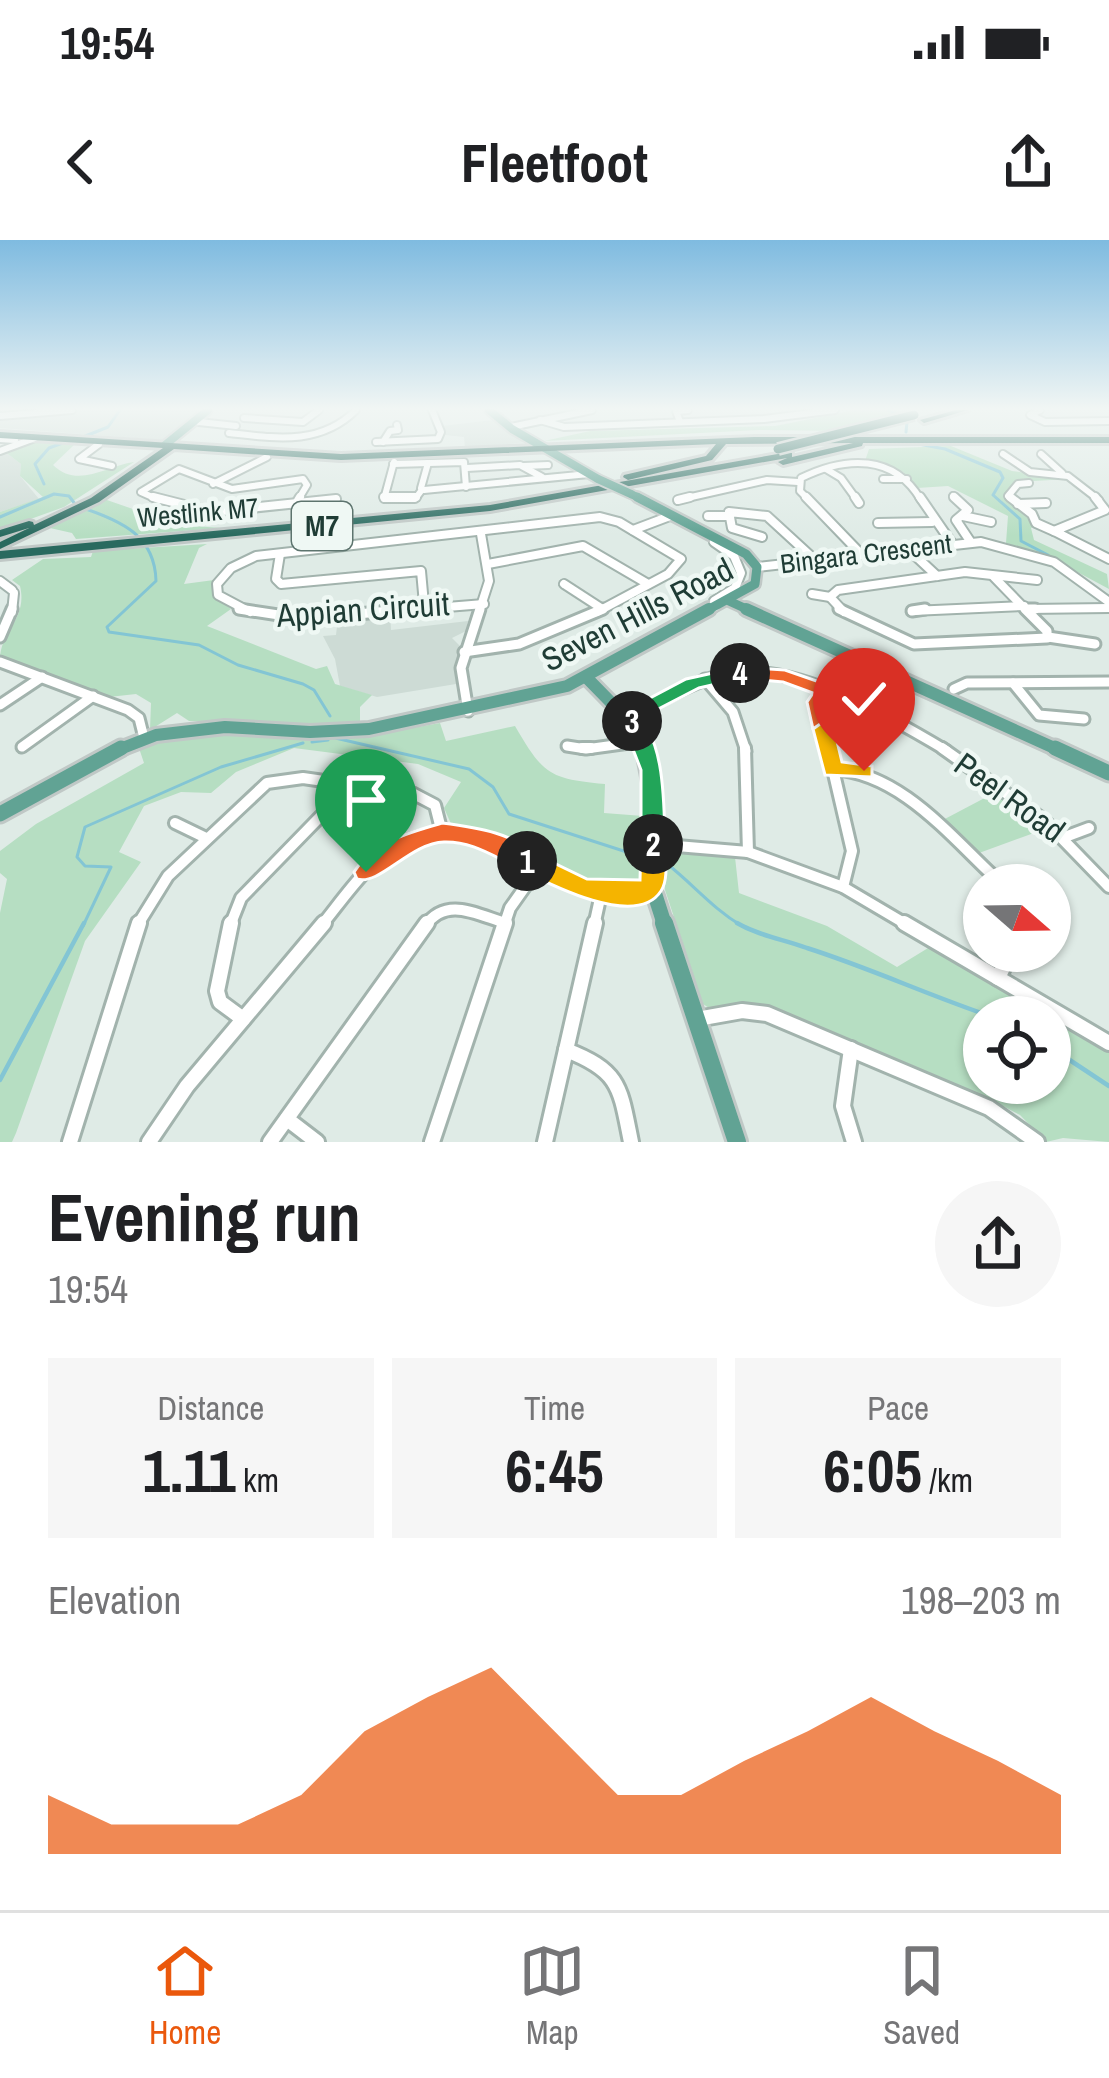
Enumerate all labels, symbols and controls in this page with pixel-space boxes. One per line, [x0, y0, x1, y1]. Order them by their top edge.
text: 19:54 [60, 12, 154, 73]
text: Fleetfoot [461, 126, 648, 199]
icon: back [48, 129, 114, 195]
icon: share [995, 129, 1061, 195]
street label: Westlink M7 [136, 489, 260, 535]
road number: M7 [292, 502, 352, 550]
street label: Bingara Crescent [778, 525, 954, 581]
street label: Seven Hills Road [534, 547, 740, 681]
street label: Appian Circuit [274, 581, 451, 637]
pin: 4 [710, 643, 770, 703]
pin [813, 648, 915, 771]
text: 4 [732, 651, 748, 695]
icon: check [831, 666, 897, 732]
pin: 3 [602, 691, 662, 751]
text: 3 [624, 699, 640, 743]
street label: Peel Road [946, 742, 1074, 852]
pin [315, 749, 417, 872]
icon: arrive [333, 767, 399, 833]
pin: 2 [623, 814, 683, 874]
text: 2 [645, 822, 661, 866]
pin: 1 [497, 831, 557, 891]
text: 1 [519, 839, 535, 883]
north arrow [963, 864, 1071, 972]
map controls [963, 864, 1071, 1104]
button: locate [963, 996, 1071, 1104]
text: Evening run [48, 1173, 361, 1262]
button: share [935, 1181, 1061, 1307]
text: 19:54 [48, 1263, 128, 1315]
text: Distance [157, 1386, 264, 1430]
text: Time [524, 1386, 585, 1430]
text: Pace [867, 1386, 929, 1430]
text: 1.11 [143, 1430, 236, 1511]
text: 6:45 [505, 1430, 604, 1511]
text: 6:05 [823, 1430, 922, 1511]
text: km [236, 1458, 279, 1502]
text: /km [922, 1458, 973, 1502]
text: Elevation [48, 1574, 181, 1626]
text: 198–203 m [901, 1574, 1061, 1626]
tab: Home [149, 1938, 221, 2054]
tab: Map [519, 1938, 585, 2054]
tab: Saved [883, 1938, 960, 2054]

